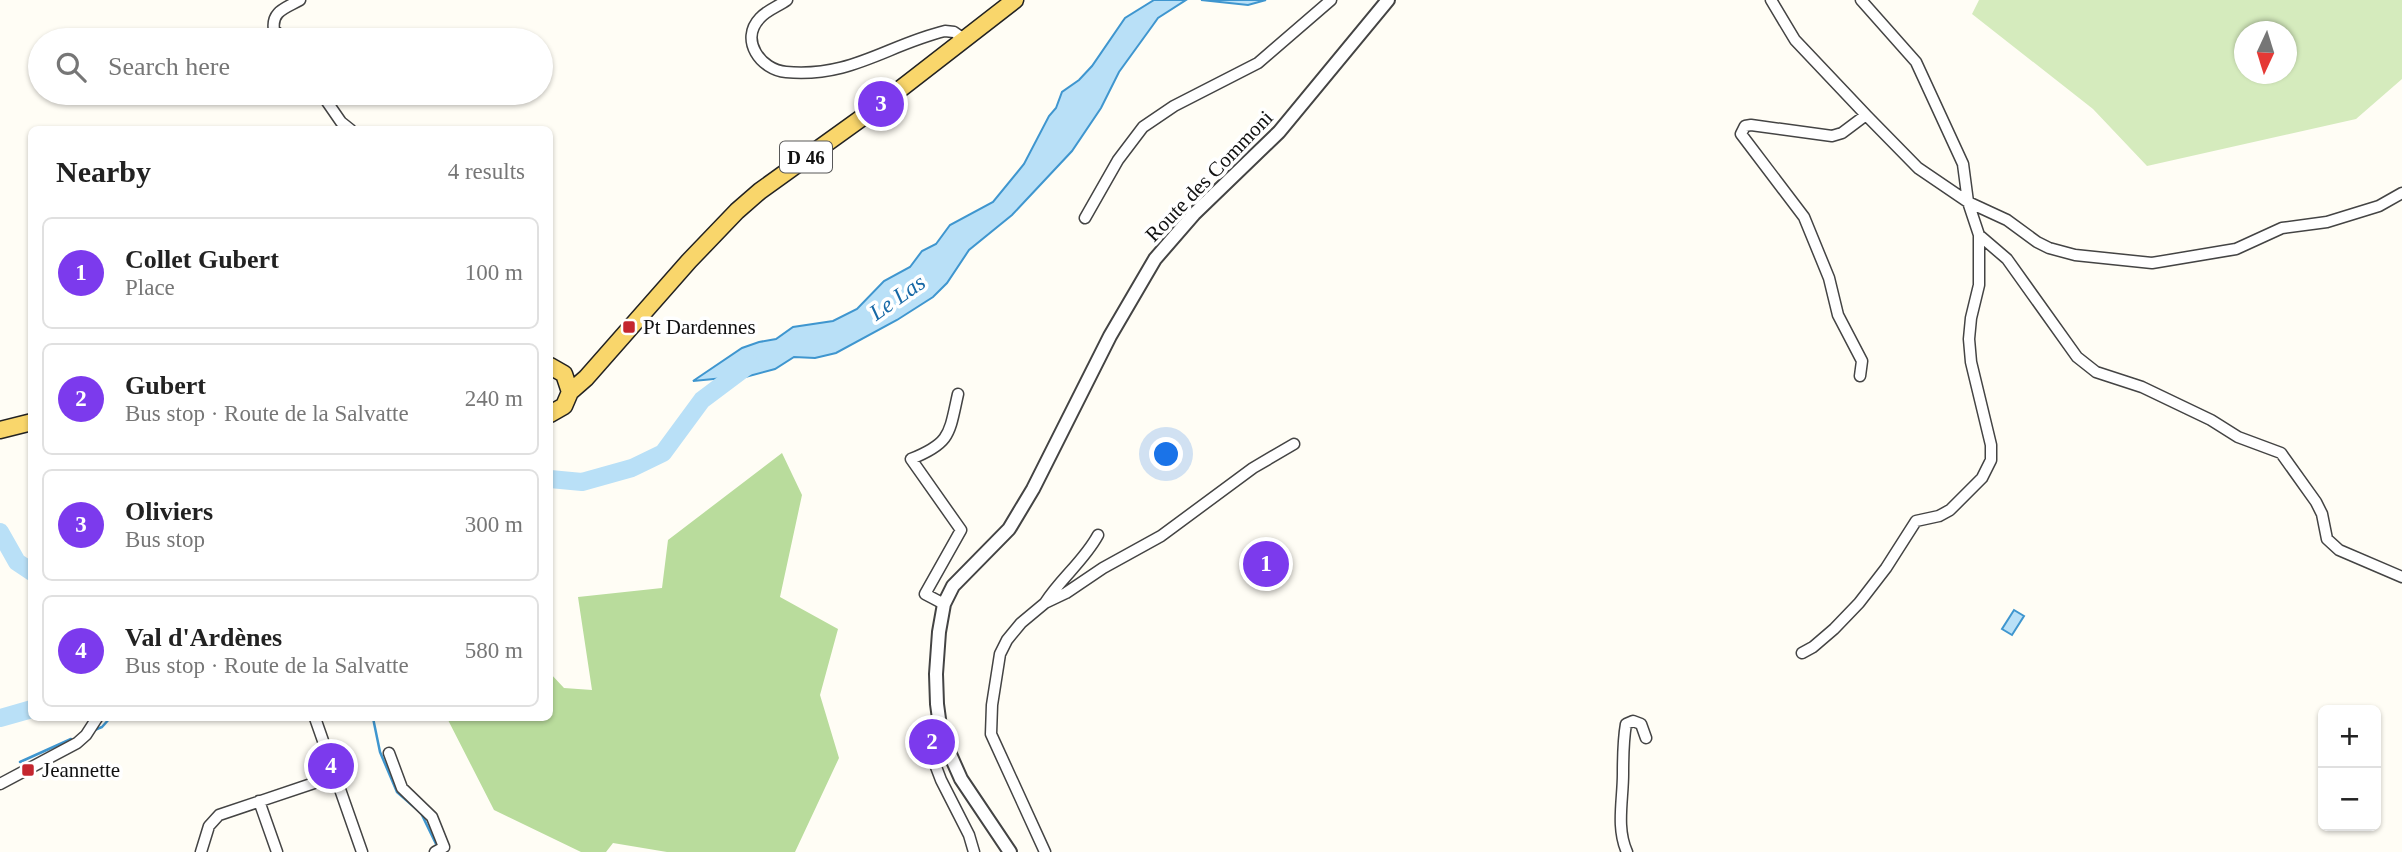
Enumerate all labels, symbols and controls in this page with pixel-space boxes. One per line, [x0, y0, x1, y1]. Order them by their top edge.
north arrow [2234, 21, 2297, 84]
search box [28, 28, 553, 105]
icon: search [52, 48, 90, 86]
text: Search here [108, 52, 230, 81]
pin: 3 [858, 78, 904, 130]
street label: Route des Commoni [1140, 105, 1278, 246]
road number: D 46 [780, 141, 832, 172]
text: Nearby [56, 155, 151, 188]
text: 4 results [448, 159, 525, 184]
text: Collet Gubert [125, 245, 279, 274]
text: 1 [75, 260, 87, 285]
text: 100 m [465, 260, 523, 285]
water label: Le Las [864, 269, 930, 326]
text: Place [125, 275, 175, 300]
place label: Pt Dardennes [643, 315, 756, 339]
marker: Pt Dardennes [621, 319, 637, 335]
text: Gubert [125, 371, 206, 400]
text: 2 [75, 386, 87, 411]
text: 240 m [465, 386, 523, 411]
text: Bus stop · Route de la Salvatte [125, 401, 409, 426]
your location [1149, 437, 1183, 471]
text: Oliviers [125, 497, 213, 526]
text: 3 [75, 512, 87, 537]
text: 300 m [465, 512, 523, 537]
text: Bus stop [125, 527, 205, 552]
pin: 1 [1243, 538, 1289, 590]
text: Val d'Ardènes [125, 623, 282, 652]
text: 4 [75, 638, 87, 663]
text: 580 m [465, 638, 523, 663]
text: Bus stop · Route de la Salvatte [125, 653, 409, 678]
map controls [2318, 705, 2381, 831]
button: + [2318, 705, 2381, 768]
pin: 2 [909, 716, 955, 768]
pin: 4 [308, 740, 354, 792]
place label: Jeannette [42, 758, 120, 782]
marker: Jeannette [20, 762, 36, 778]
button: − [2318, 768, 2381, 831]

